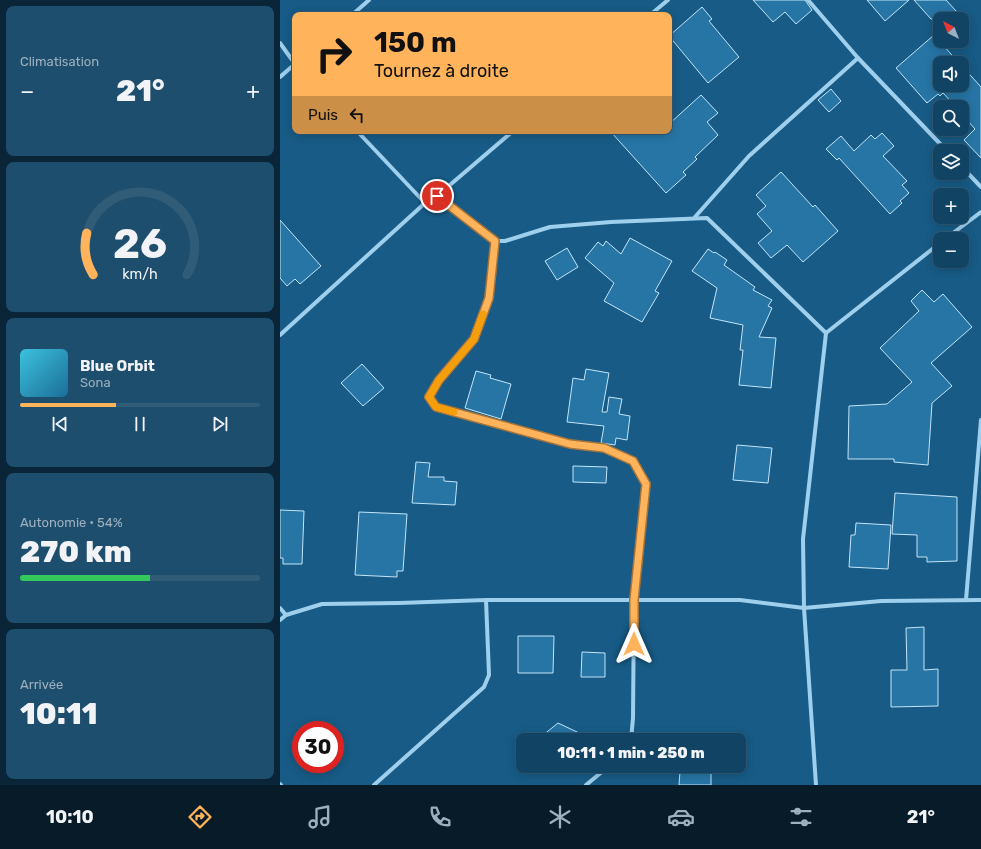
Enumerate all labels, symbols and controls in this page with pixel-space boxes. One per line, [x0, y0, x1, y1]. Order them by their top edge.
north arrow [933, 12, 969, 48]
map controls [933, 12, 969, 268]
text: 150 m [374, 26, 457, 59]
icon: right [308, 28, 360, 80]
text: Climatisation [20, 54, 99, 69]
button: sound [933, 56, 969, 92]
text: Tournez à droite [374, 60, 509, 82]
text: 21° [116, 73, 165, 109]
text: − [20, 78, 34, 105]
text: + [246, 78, 260, 105]
button: search [933, 100, 969, 136]
icon: left [346, 104, 368, 126]
text: Puis [308, 106, 338, 124]
button: layers [933, 144, 969, 180]
pin [420, 179, 454, 213]
icon: arrive [426, 185, 448, 207]
button: + [933, 188, 969, 224]
text: 26 [113, 218, 167, 267]
button: − [933, 232, 969, 268]
text: km/h [122, 265, 158, 282]
text: Blue Orbit [80, 357, 155, 375]
text: Sona [80, 375, 111, 390]
icon: previous [49, 413, 71, 435]
icon: pause [129, 413, 151, 435]
icon: next [209, 413, 231, 435]
text: Autonomie · 54% [20, 515, 123, 530]
text: 270 km [20, 534, 131, 570]
position arrow [613, 623, 655, 665]
text: Arrivée [20, 677, 63, 692]
text: 10:11 [20, 696, 98, 732]
speed limit sign: 30 [292, 721, 344, 773]
text: 10:11 · 1 min · 250 m [557, 744, 705, 762]
icon: directions [186, 803, 214, 831]
icon: music [306, 803, 334, 831]
icon: phone [426, 803, 454, 831]
icon: climate [546, 803, 574, 831]
icon: car [667, 803, 695, 831]
icon: filters [787, 803, 815, 831]
text: 10:10 [46, 806, 94, 828]
text: 21° [907, 806, 935, 828]

